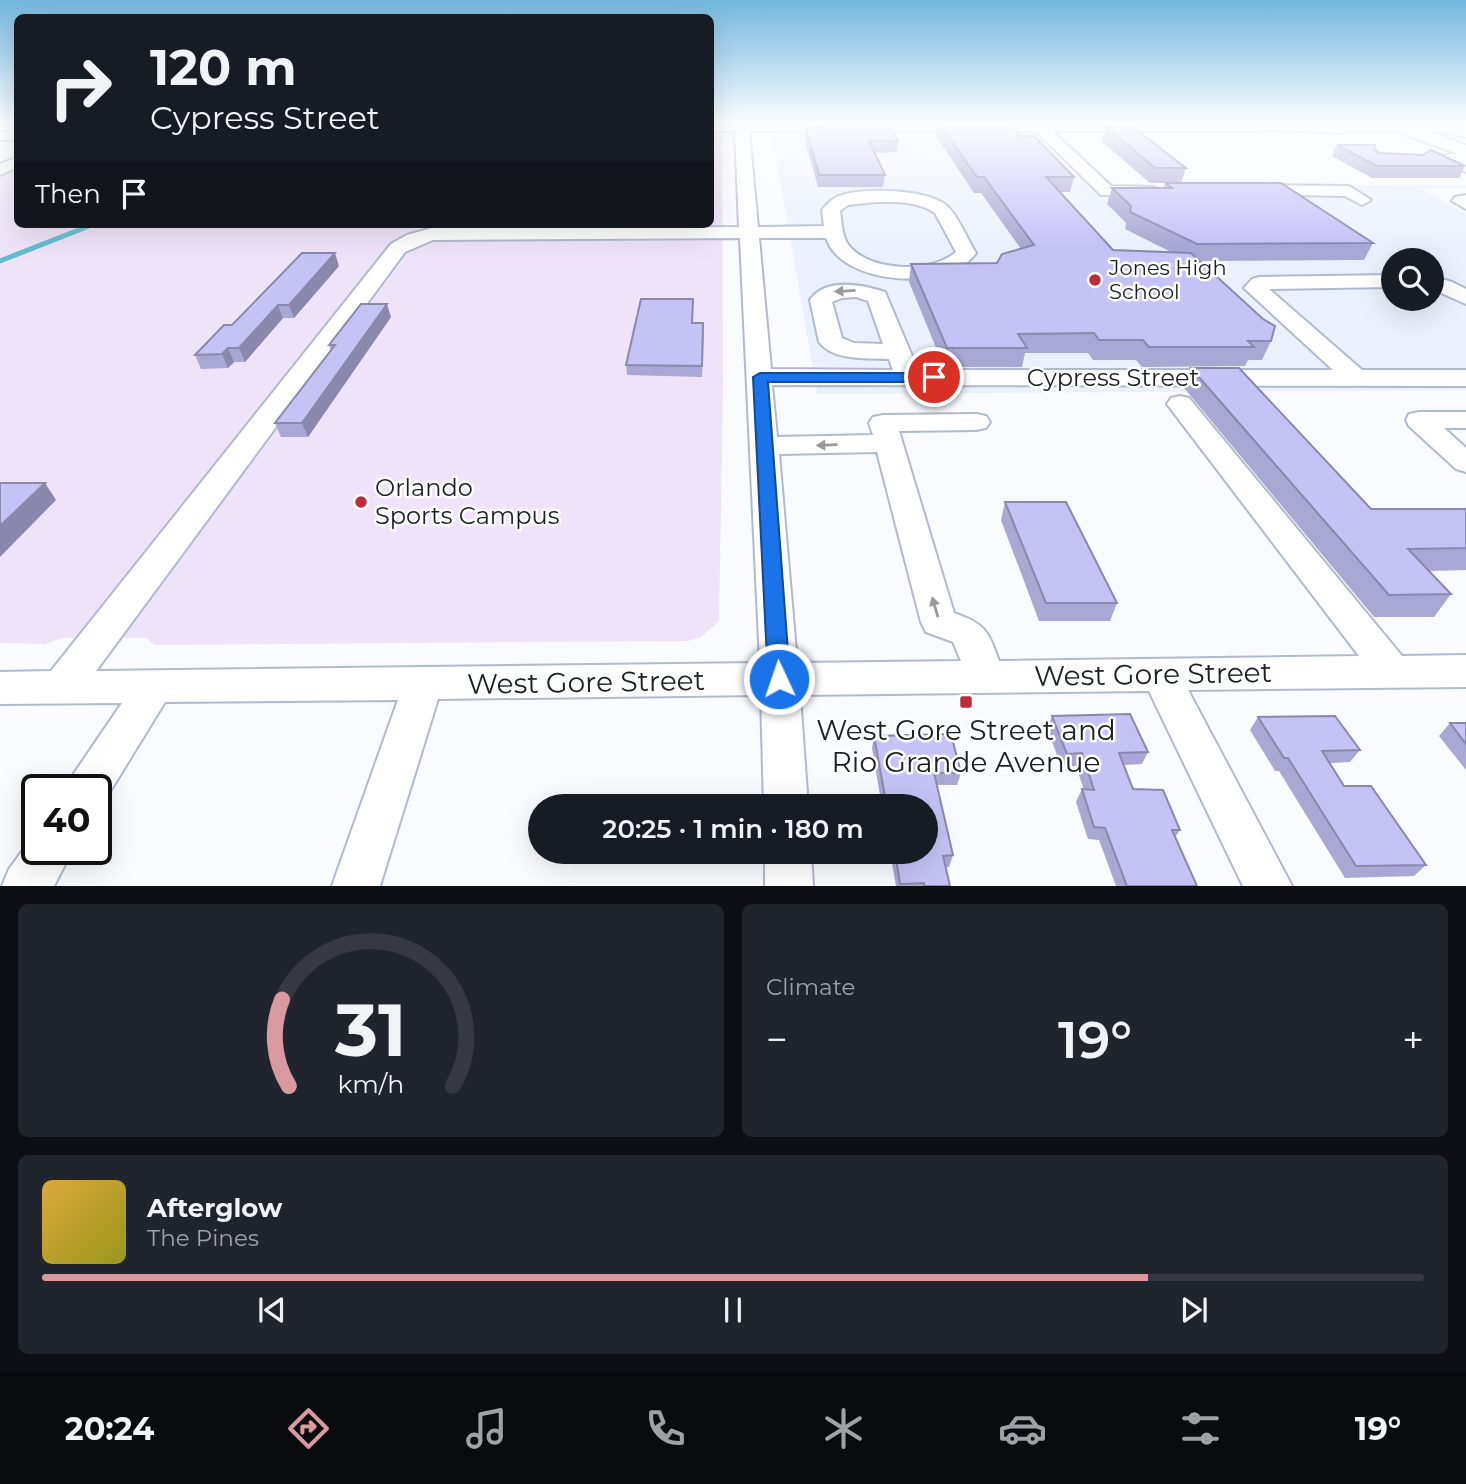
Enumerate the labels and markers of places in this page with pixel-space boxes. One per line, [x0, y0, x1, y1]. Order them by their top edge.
place label: Jones High School [1108, 255, 1227, 304]
marker: Jones High School [1087, 272, 1103, 288]
pin [904, 347, 964, 407]
place label: Orlando Sports Campus [375, 473, 559, 530]
marker: Orlando Sports Campus [353, 494, 369, 510]
marker: West Gore Street and Rio Grande Avenue [958, 694, 974, 710]
place label: West Gore Street and Rio Grande Avenue [816, 713, 1116, 779]

